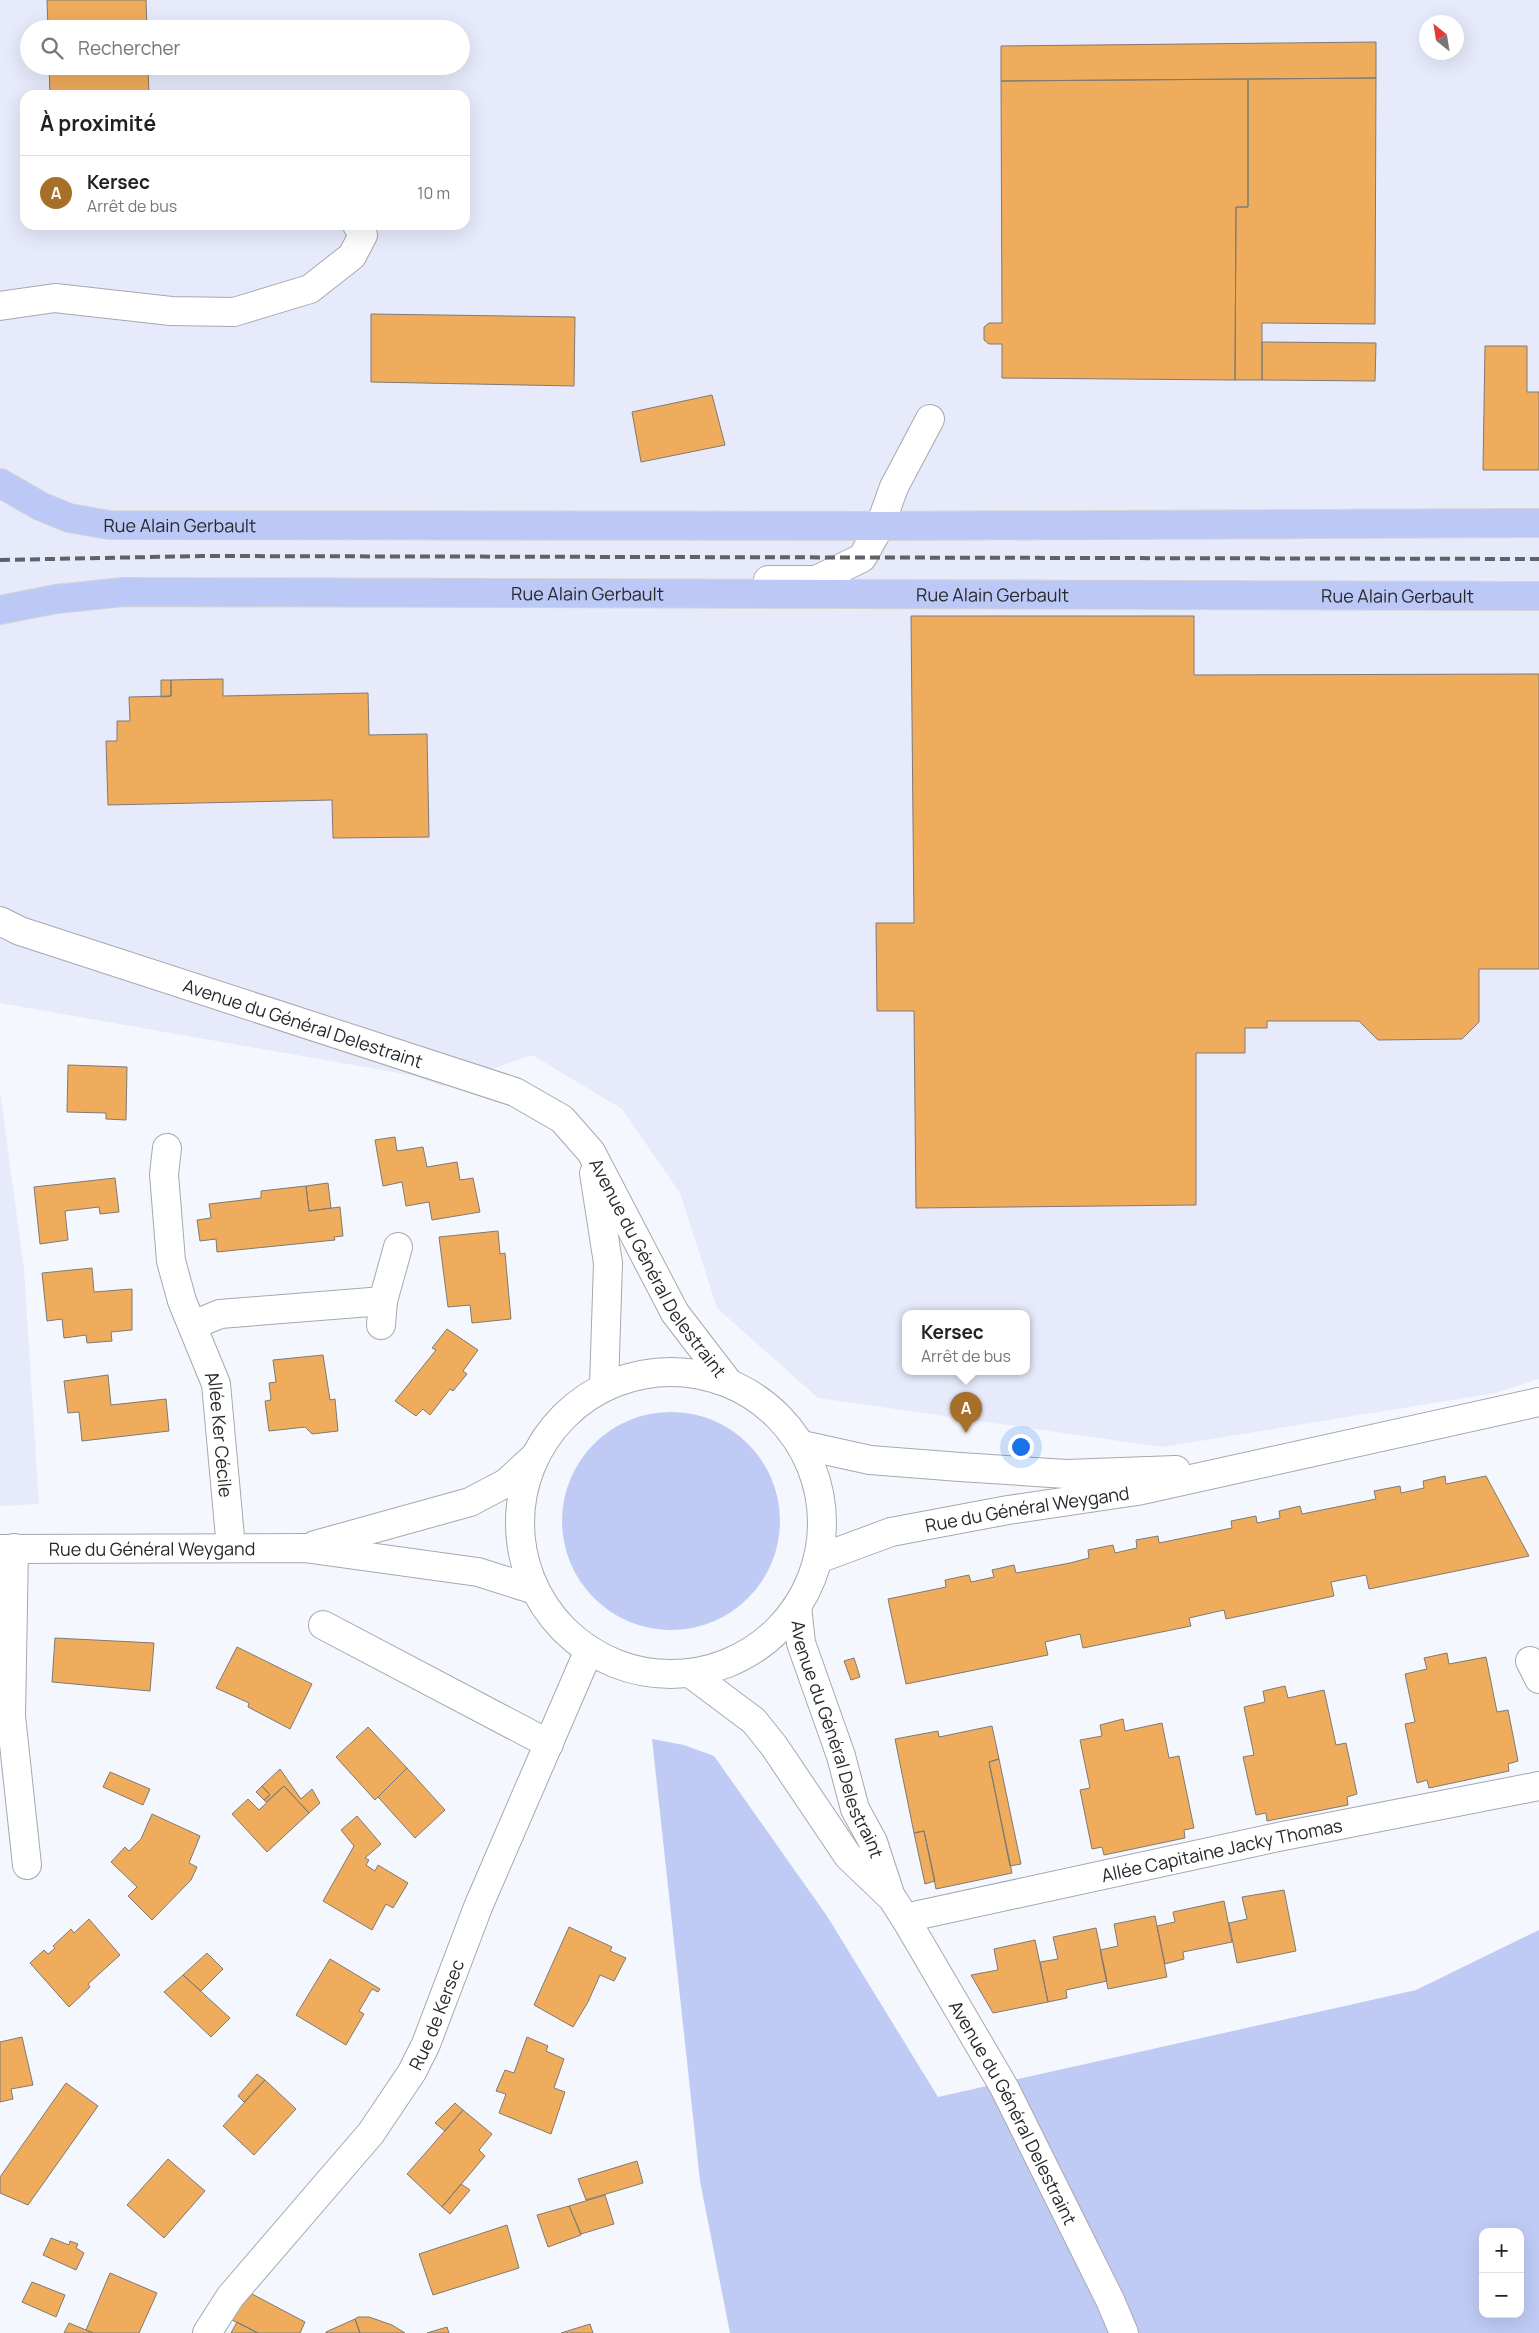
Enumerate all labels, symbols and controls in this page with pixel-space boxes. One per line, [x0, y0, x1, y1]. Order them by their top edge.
north arrow [1419, 15, 1464, 60]
search box [20, 20, 470, 75]
icon: search [38, 34, 66, 62]
text: Rechercher [78, 35, 180, 61]
text: À proximité [40, 109, 156, 137]
text: Kersec [87, 169, 150, 195]
text: A [51, 182, 61, 204]
text: 10 m [417, 182, 450, 204]
text: Arrêt de bus [87, 195, 177, 217]
street label: Rue Alain Gerbault [103, 513, 256, 537]
street label: Rue Alain Gerbault [511, 581, 664, 606]
street label: Rue Alain Gerbault [916, 582, 1069, 607]
street label: Rue Alain Gerbault [1321, 583, 1474, 608]
street label: Avenue du Général Delestraint [180, 973, 426, 1073]
street label: Avenue du Général Delestraint [584, 1154, 732, 1382]
popup [902, 1310, 1030, 1375]
text: Kersec [921, 1319, 984, 1345]
text: Arrêt de bus [921, 1345, 1011, 1367]
street label: Allée Ker Cécile [200, 1367, 238, 1499]
pin: A [950, 1392, 982, 1433]
your location [1008, 1434, 1034, 1460]
street label: Rue du Général Weygand [923, 1480, 1131, 1537]
street label: Rue du Général Weygand [49, 1536, 255, 1561]
street label: Avenue du Général Delestraint [787, 1619, 889, 1861]
street label: Allée Capitaine Jacky Thomas [1099, 1813, 1344, 1887]
street label: Rue de Kersec [403, 1956, 469, 2074]
street label: Avenue du Général Delestraint [944, 1996, 1083, 2229]
map controls [1479, 2228, 1524, 2318]
button: + [1479, 2228, 1524, 2273]
button: − [1479, 2273, 1524, 2318]

